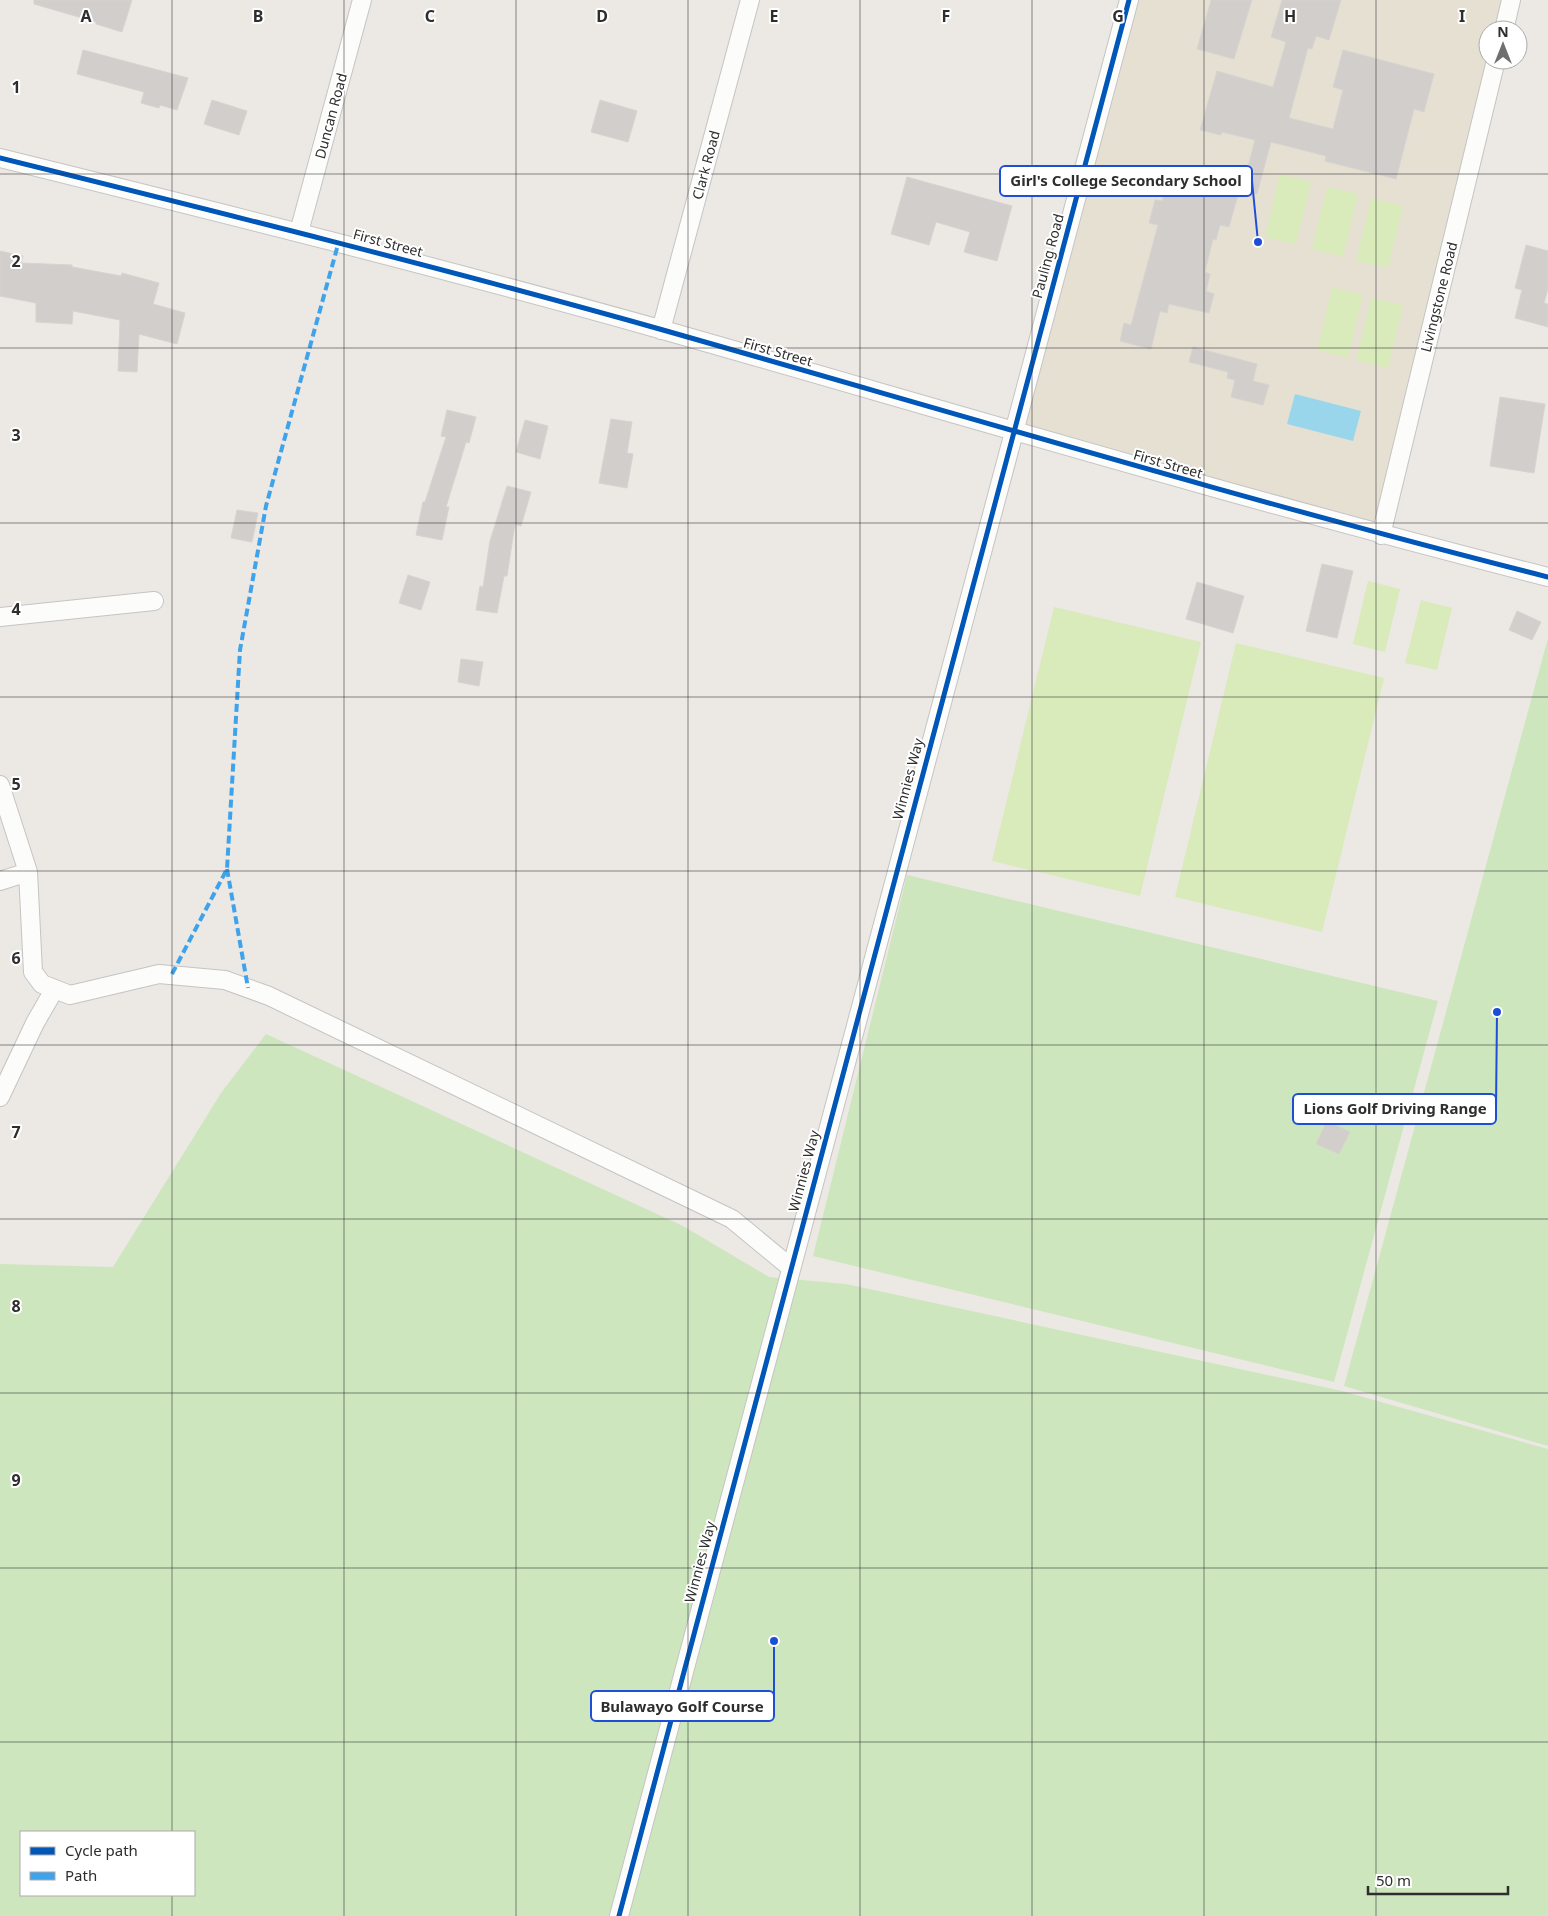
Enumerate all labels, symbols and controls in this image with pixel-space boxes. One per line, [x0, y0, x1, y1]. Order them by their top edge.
text: A [80, 5, 92, 27]
text: B [253, 5, 263, 27]
text: C [425, 5, 435, 27]
text: D [596, 5, 608, 27]
text: E [770, 5, 779, 27]
text: F [942, 5, 950, 27]
text: G [1112, 5, 1124, 27]
text: H [1284, 5, 1296, 27]
text: I [1459, 5, 1465, 27]
north arrow [1478, 20, 1528, 70]
text: N [1497, 22, 1509, 41]
street label: Duncan Road [310, 71, 351, 161]
text: 1 [11, 76, 21, 98]
street label: Clark Road [687, 128, 724, 202]
callout: Girl's College Secondary School [1000, 166, 1252, 196]
text: Girl's College Secondary School [1010, 170, 1242, 190]
street label: Pauling Road [1027, 212, 1068, 300]
street label: First Street [351, 224, 425, 261]
street label: Livingstone Road [1416, 240, 1461, 354]
text: 2 [11, 250, 21, 272]
street label: First Street [741, 333, 815, 370]
text: 3 [11, 424, 21, 446]
street label: First Street [1131, 445, 1205, 482]
text: 4 [11, 598, 21, 620]
street label: Winnies Way [888, 735, 928, 822]
text: 5 [11, 773, 21, 795]
text: 6 [11, 947, 21, 969]
callout: Lions Golf Driving Range [1293, 1094, 1496, 1124]
text: Lions Golf Driving Range [1303, 1098, 1487, 1118]
text: 7 [11, 1121, 21, 1143]
street label: Winnies Way [784, 1127, 824, 1214]
text: 8 [11, 1295, 21, 1317]
text: 9 [11, 1469, 21, 1491]
street label: Winnies Way [680, 1518, 720, 1605]
callout: Bulawayo Golf Course [591, 1691, 774, 1721]
text: Bulawayo Golf Course [600, 1696, 764, 1716]
legend [20, 1831, 195, 1896]
text: Cycle path [65, 1840, 138, 1860]
scale bar [1368, 1864, 1508, 1896]
text: Path [65, 1865, 97, 1885]
text: 50 m [1376, 1870, 1411, 1890]

